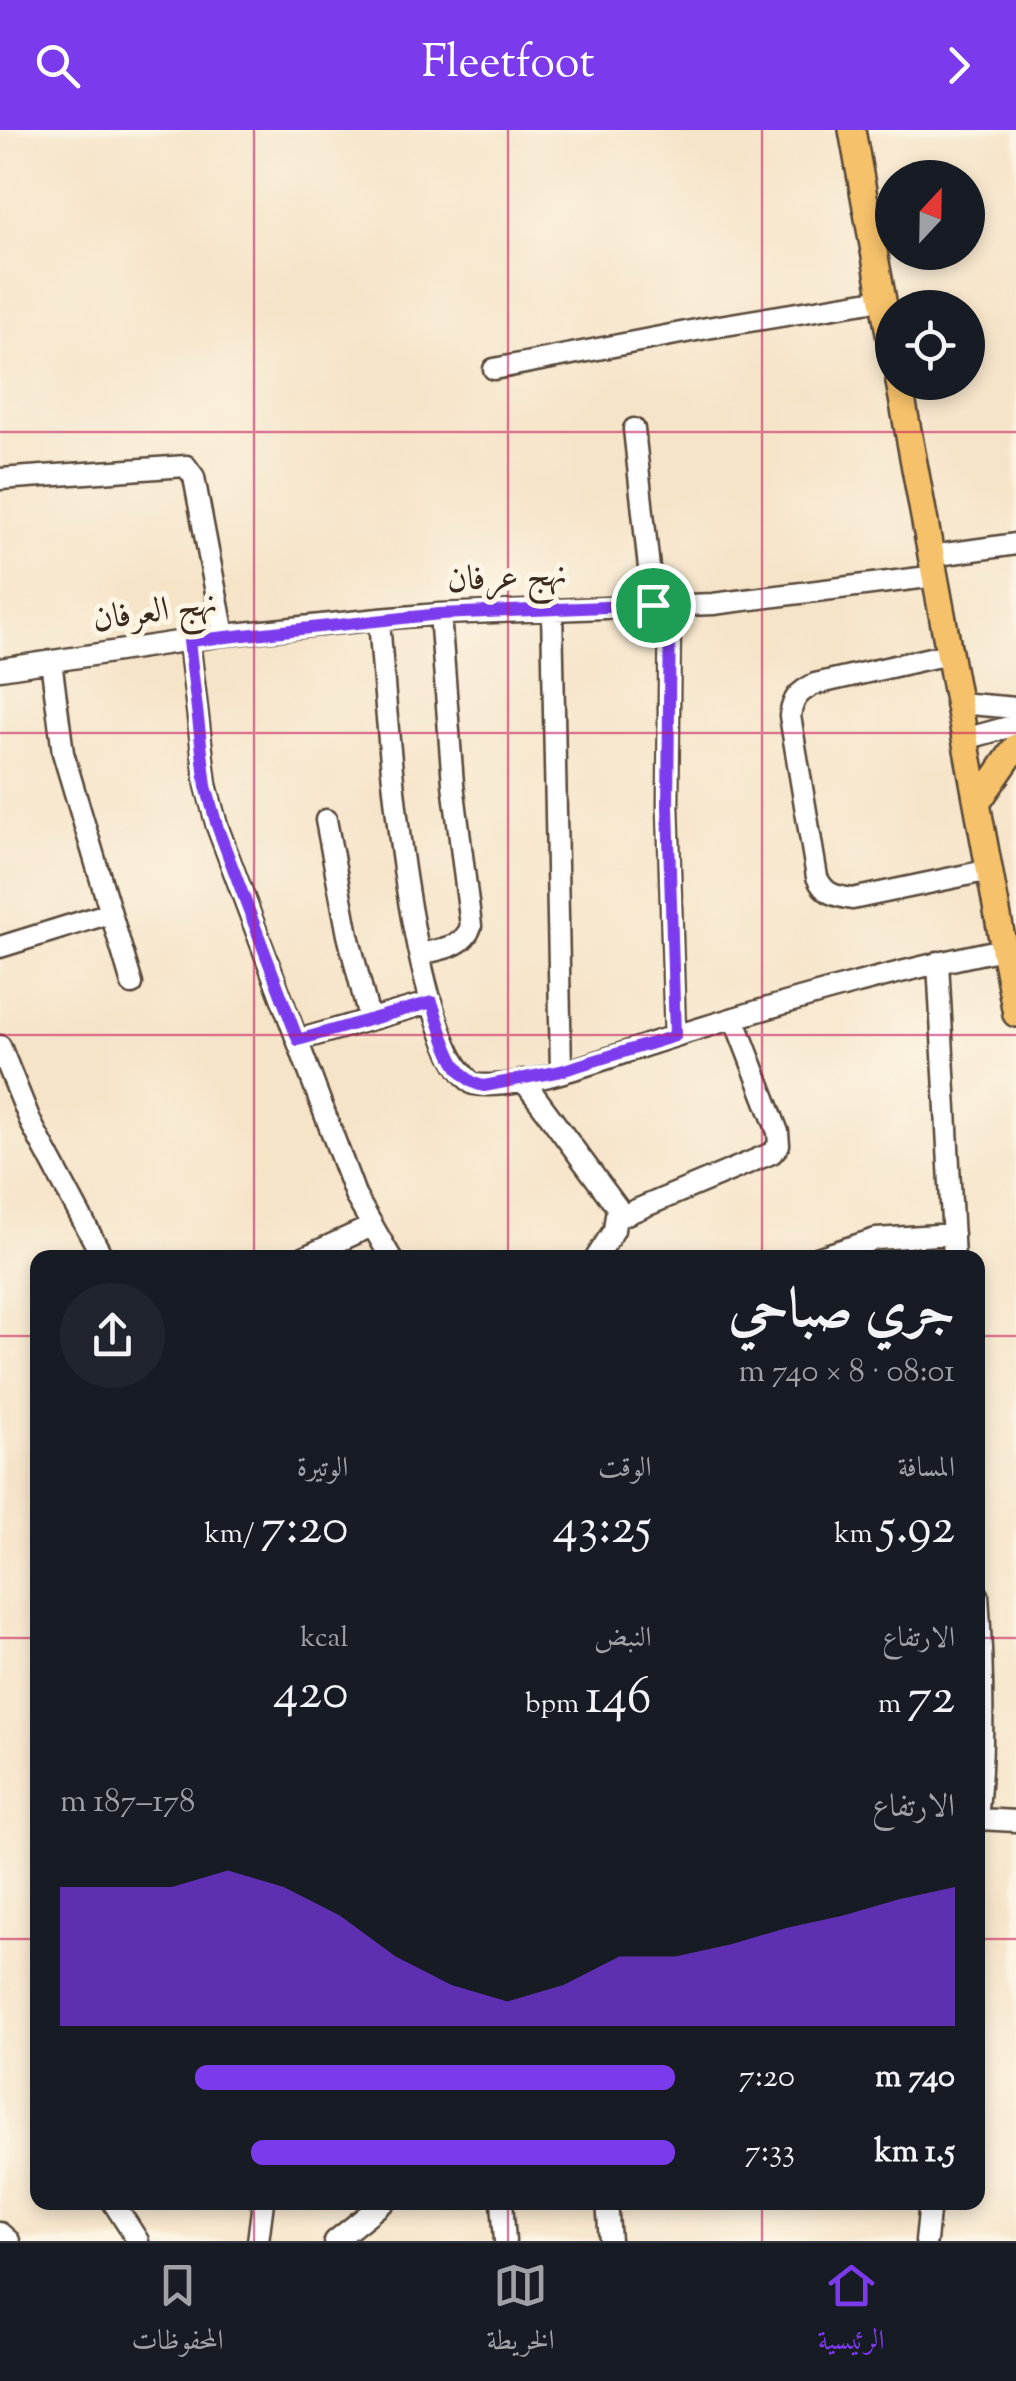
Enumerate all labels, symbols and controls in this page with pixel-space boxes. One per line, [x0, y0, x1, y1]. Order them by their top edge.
text: Fleetfoot [421, 33, 595, 98]
icon: search [30, 38, 85, 93]
icon: forward [931, 38, 986, 93]
north arrow [875, 160, 985, 270]
map controls [875, 160, 985, 400]
button: locate [875, 290, 985, 400]
street label: نهج عرفان [446, 550, 568, 610]
pin [611, 563, 696, 648]
icon: arrive [626, 578, 681, 633]
street label: نهج العرفان [89, 579, 221, 649]
text: جري صباحي [729, 1273, 955, 1352]
button: share [60, 1283, 165, 1388]
text: 08:01 · 8 × 740 m [738, 1350, 955, 1396]
text: الوتيرة [297, 1449, 348, 1489]
text: الوقت [598, 1449, 652, 1489]
text: المسافة [898, 1449, 955, 1489]
text: 7:20 [260, 1494, 348, 1566]
text: 43:25 [553, 1494, 652, 1566]
text: 5.92 [879, 1494, 955, 1566]
text: /km [204, 1515, 260, 1555]
text: km [834, 1515, 879, 1555]
text: kcal [300, 1619, 348, 1659]
text: النبض [594, 1619, 652, 1659]
text: الارتفاع [882, 1619, 955, 1659]
text: 420 [273, 1659, 348, 1731]
text: 146 [585, 1664, 652, 1736]
text: 72 [907, 1664, 955, 1736]
text: bpm [525, 1685, 585, 1725]
text: m [878, 1685, 907, 1725]
text: 178–187 m [60, 1780, 195, 1826]
text: الارتفاع [872, 1785, 955, 1831]
text: 7:20 [739, 2055, 795, 2101]
text: 740 m [875, 2055, 955, 2101]
text: 7:33 [745, 2130, 795, 2176]
text: 1.5 km [874, 2130, 955, 2176]
tab: المحفوظات [131, 2258, 224, 2367]
tab: الخريطة [486, 2258, 555, 2367]
tab: الرئيسية [817, 2258, 885, 2367]

